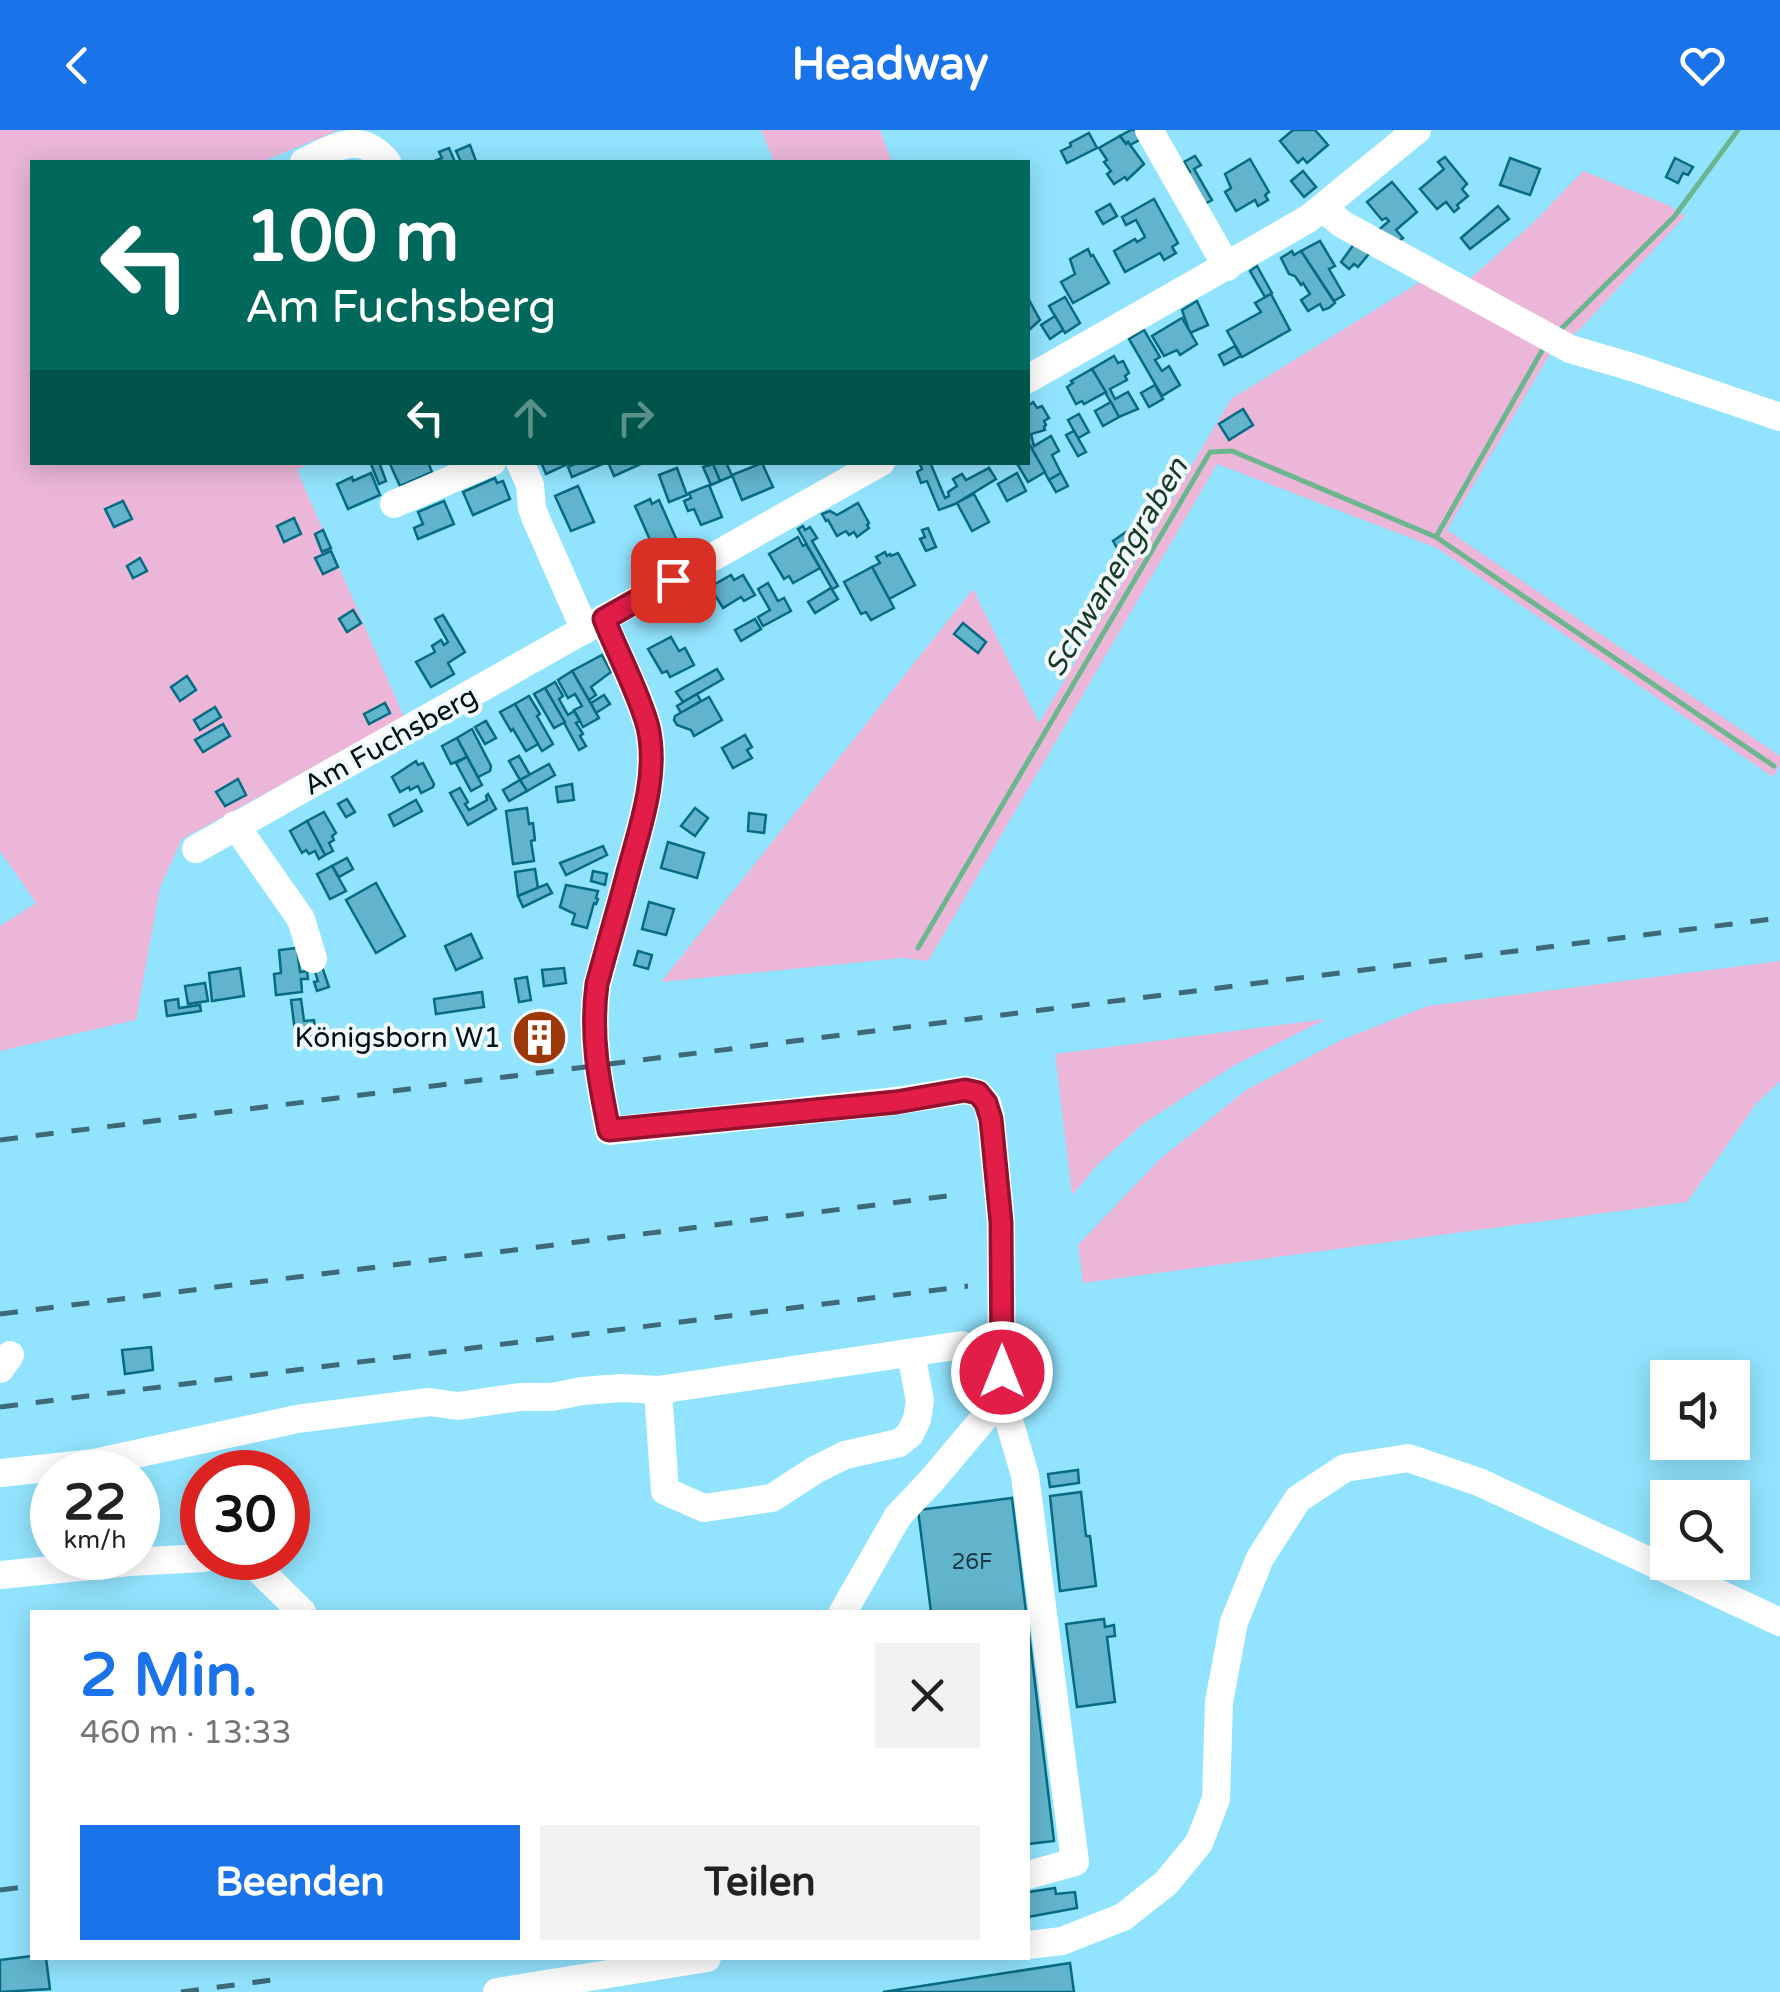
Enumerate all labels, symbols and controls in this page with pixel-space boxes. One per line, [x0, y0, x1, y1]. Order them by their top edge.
icon: back [50, 38, 105, 93]
text: Headway [792, 38, 988, 92]
icon: heart [1675, 38, 1730, 93]
text: 100 m [245, 196, 459, 280]
icon: left [80, 200, 210, 330]
text: Am Fuchsberg [245, 281, 556, 335]
icon: left [398, 390, 453, 445]
icon: ahead [503, 390, 558, 445]
icon: right [608, 390, 663, 445]
water label: Schwanengraben [1037, 451, 1196, 683]
pin [631, 538, 716, 623]
icon: arrive [646, 553, 701, 608]
street label: Am Fuchsberg [298, 679, 483, 803]
building icon: Königsborn W1 [510, 1007, 570, 1067]
place label: Königsborn W1 [294, 1021, 501, 1055]
position arrow [950, 1320, 1054, 1424]
map controls [1650, 1360, 1750, 1580]
button: sound [1650, 1360, 1750, 1460]
speed limit sign: 30 [180, 1450, 310, 1580]
text: 22 [64, 1473, 126, 1533]
button: search [1650, 1480, 1750, 1580]
text: km/h [64, 1525, 126, 1555]
house number: 26F [951, 1549, 993, 1575]
text: 2 Min. [80, 1640, 258, 1712]
button: close [875, 1643, 980, 1748]
text: 460 m · 13:33 [80, 1714, 292, 1752]
button: Beenden [80, 1825, 520, 1940]
button: Teilen [540, 1825, 980, 1940]

